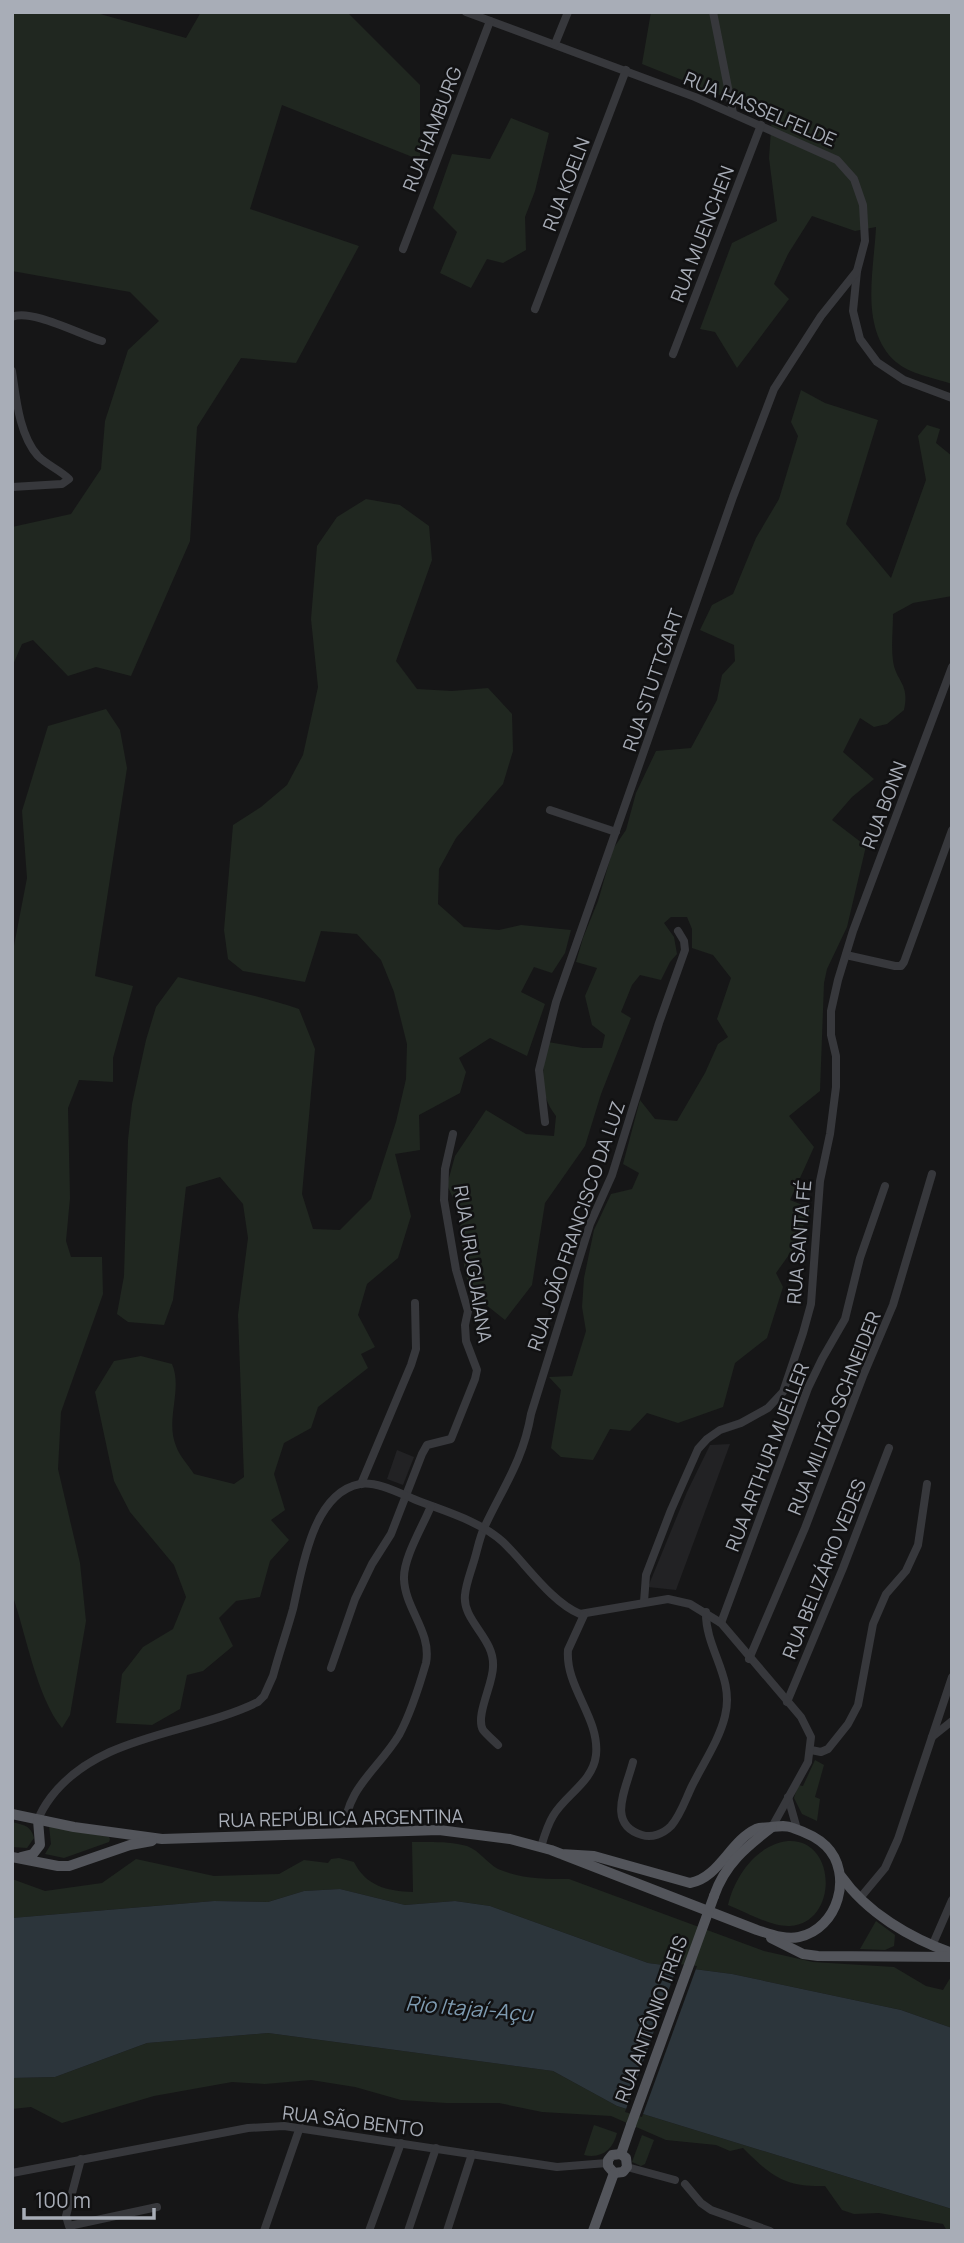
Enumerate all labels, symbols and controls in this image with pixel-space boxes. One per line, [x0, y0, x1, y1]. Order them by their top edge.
street label: RUA HAMBURG [396, 63, 468, 195]
street label: RUA HASSELFELDE [680, 65, 840, 153]
street label: RUA KOELN [536, 133, 596, 235]
street label: RUA MUENCHEN [664, 162, 740, 306]
street label: RUA STUTTGART [616, 605, 690, 755]
street label: RUA BONN [855, 757, 913, 853]
street label: RUA JOÃO FRANCISCO DA LUZ [521, 1098, 631, 1354]
street label: RUA SANTA FÉ [781, 1179, 817, 1305]
street label: RUA URUGUAIANA [448, 1183, 498, 1345]
street label: RUA MILITÃO SCHNEIDER [781, 1307, 887, 1519]
street label: RUA ARTHUR MUELLER [719, 1359, 815, 1555]
street label: RUA BELIZÁRIO VEDES [776, 1475, 872, 1663]
street label: RUA REPÚBLICA ARGENTINA [218, 1803, 464, 1833]
street label: RUA ANTÔNIO TREIS [609, 1932, 693, 2106]
water label: Rio Itajaí-Açu [404, 1989, 535, 2028]
street label: RUA SÃO BENTO [281, 2099, 425, 2143]
scale bar [24, 2176, 154, 2220]
text: 100 m [35, 2186, 91, 2214]

